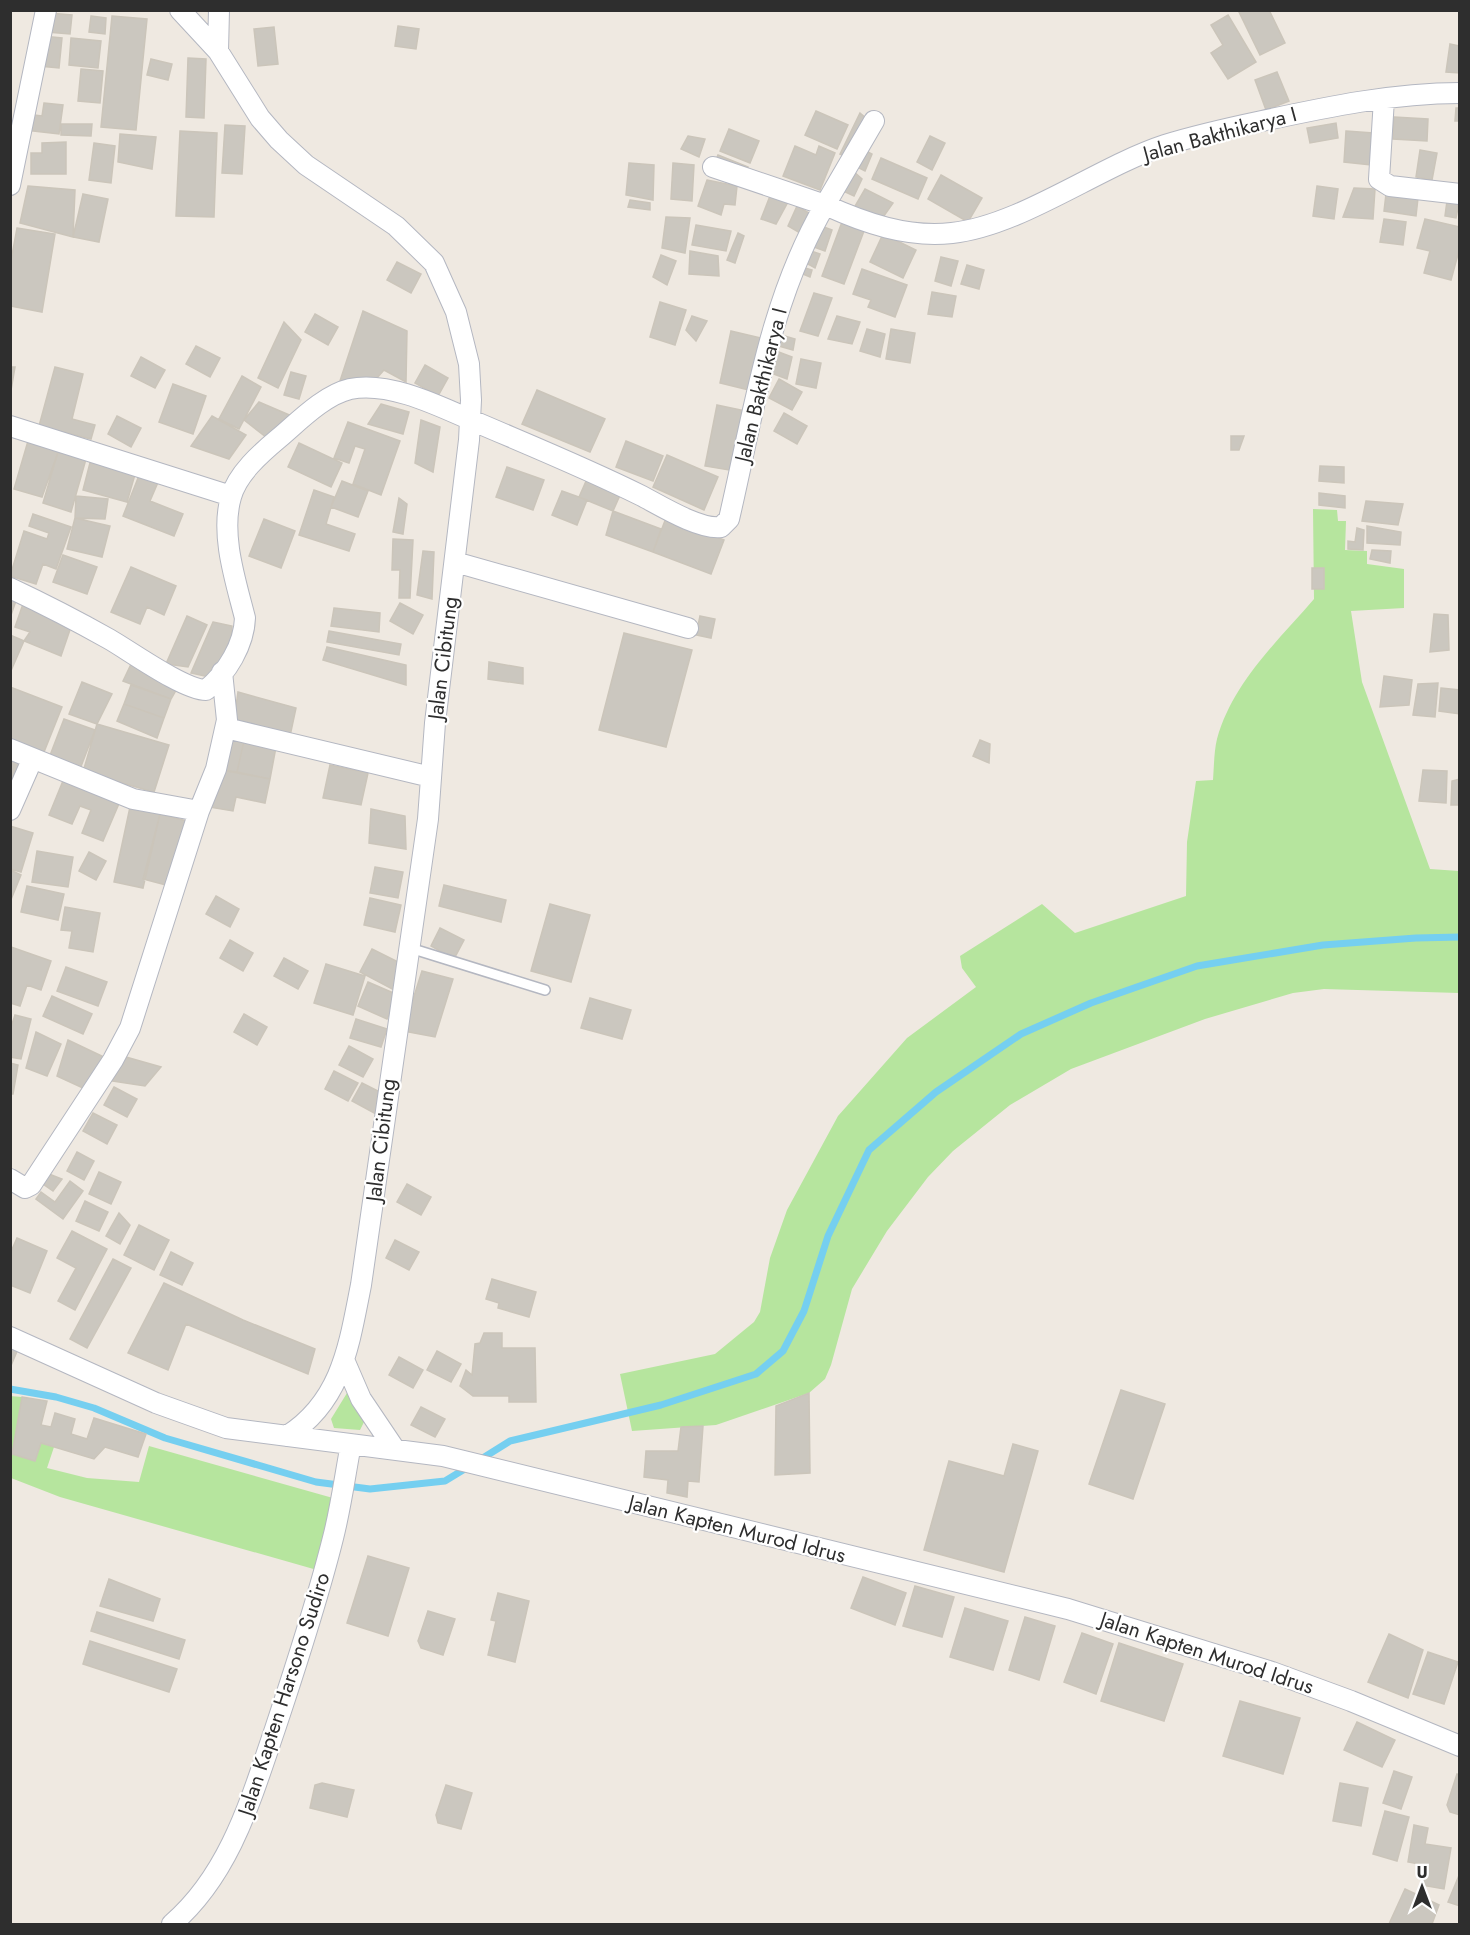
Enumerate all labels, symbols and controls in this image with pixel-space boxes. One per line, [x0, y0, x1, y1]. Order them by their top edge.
street label: Jalan Bakthikarya I [1137, 99, 1300, 170]
street label: Jalan Bakthikarya I [727, 305, 795, 468]
street label: Jalan Cibitung [420, 595, 465, 724]
street label: Jalan Cibitung [358, 1077, 403, 1206]
street label: Jalan Kapten Murod Idrus [622, 1487, 849, 1571]
street label: Jalan Kapten Harsono Sudiro [230, 1569, 337, 1822]
street label: Jalan Kapten Murod Idrus [1093, 1603, 1318, 1702]
north arrow [1392, 1857, 1452, 1917]
text: U [1416, 1861, 1428, 1884]

